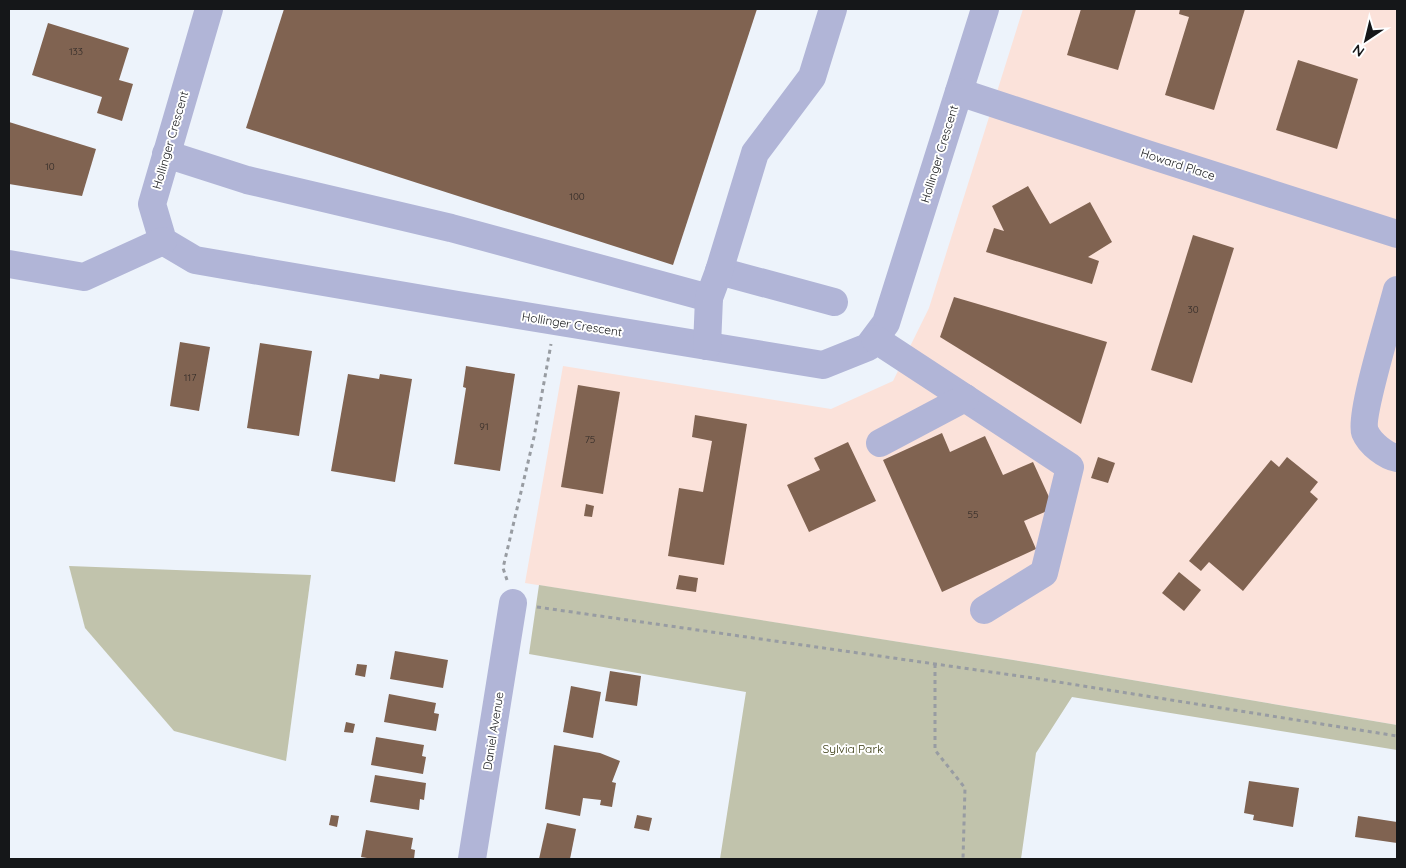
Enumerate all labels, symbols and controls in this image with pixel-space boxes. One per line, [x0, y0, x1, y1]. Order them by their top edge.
north arrow [1341, 15, 1391, 65]
text: N [1349, 40, 1368, 61]
house number: 133 [69, 45, 83, 58]
street label: Hollinger Crescent [149, 89, 191, 191]
street label: Hollinger Crescent [917, 103, 961, 205]
street label: Howard Place [1139, 145, 1217, 183]
house number: 10 [45, 160, 55, 173]
house number: 100 [569, 190, 585, 203]
house number: 30 [1187, 303, 1199, 316]
street label: Hollinger Crescent [521, 309, 623, 339]
house number: 117 [184, 371, 196, 384]
house number: 91 [479, 420, 489, 433]
house number: 75 [585, 433, 595, 446]
house number: 55 [968, 508, 978, 521]
street label: Daniel Avenue [479, 690, 507, 771]
park label: Sylvia Park [823, 741, 883, 756]

